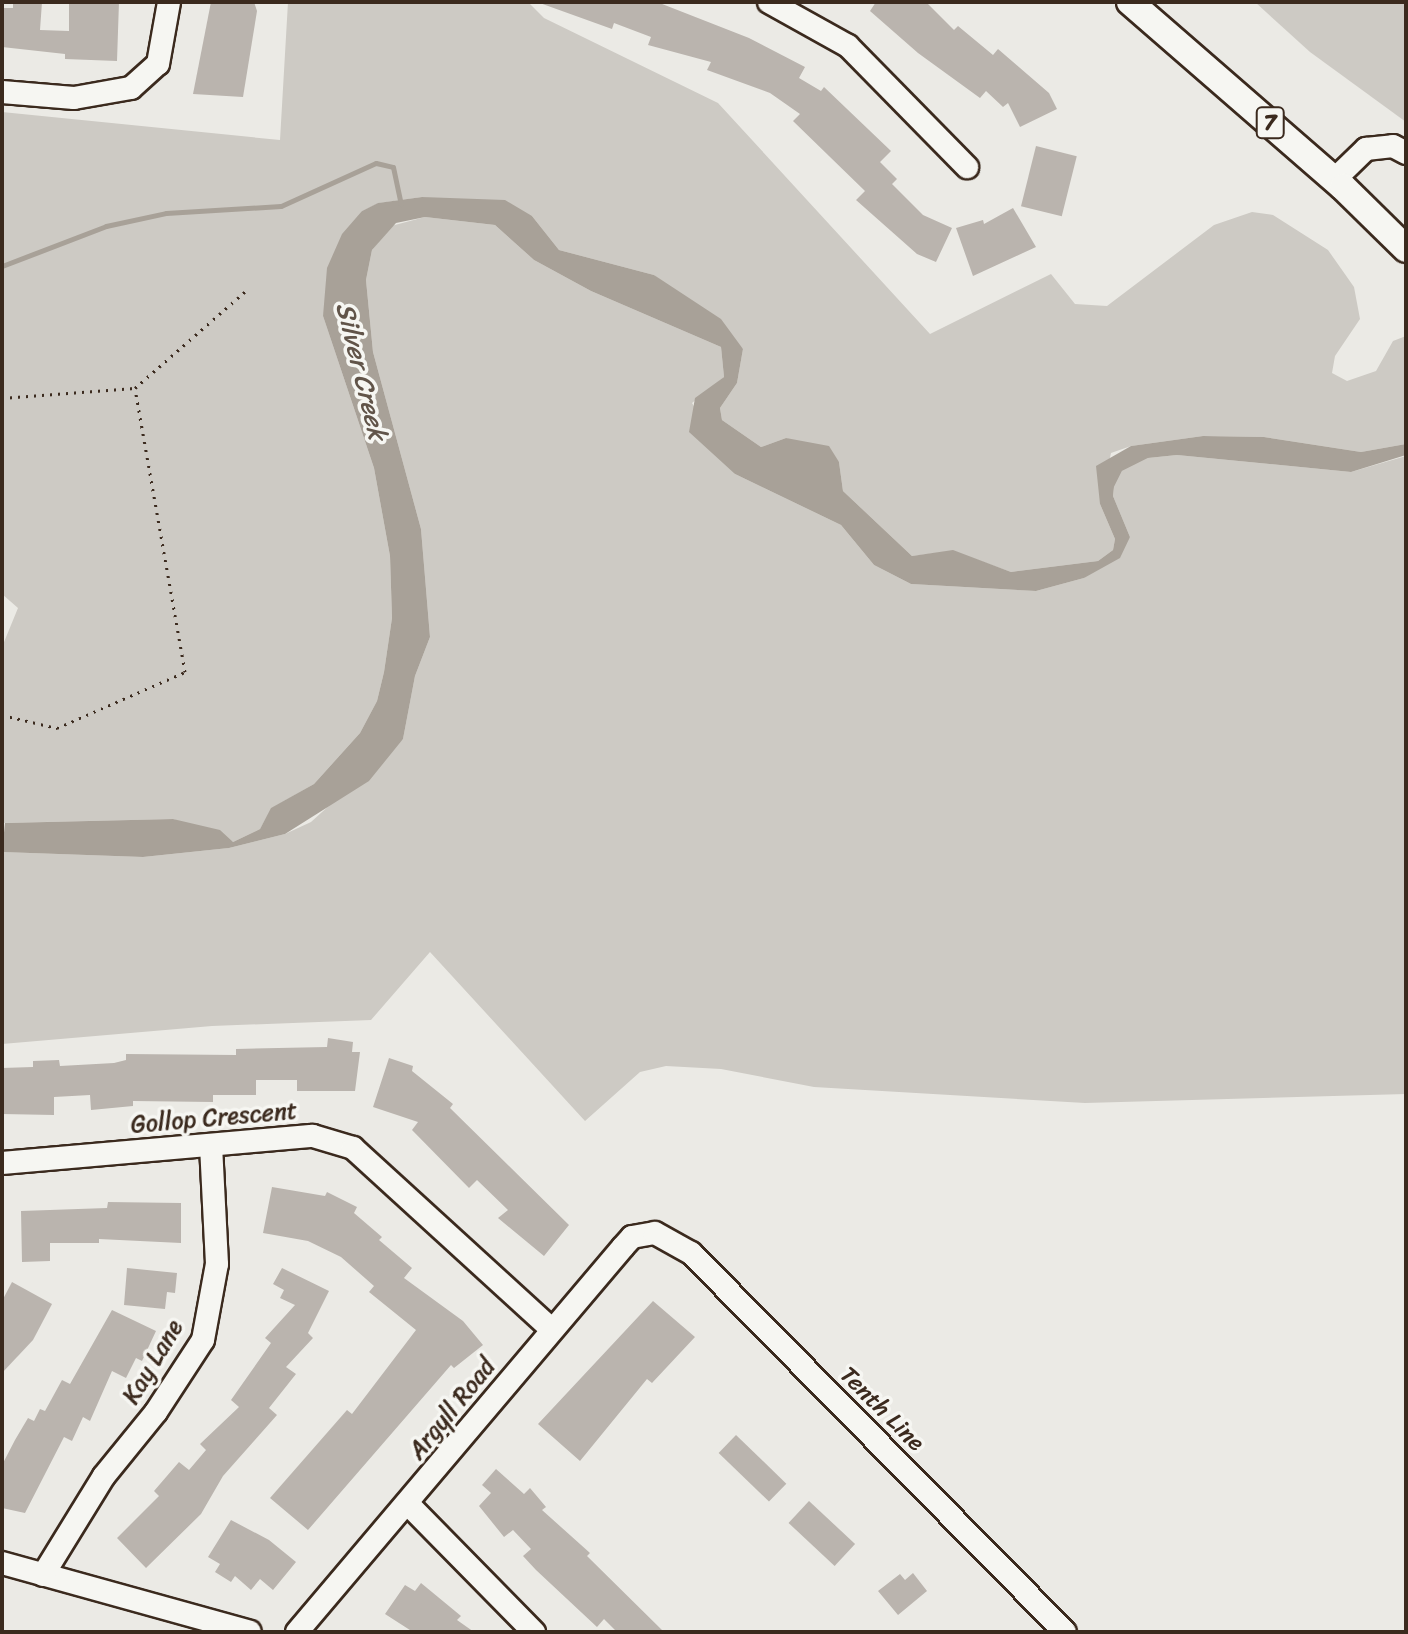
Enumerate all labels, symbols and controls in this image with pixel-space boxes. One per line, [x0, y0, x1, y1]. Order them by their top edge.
road number: 7 [1254, 105, 1286, 141]
water label: Silver Creek [329, 299, 393, 443]
street label: Gollop Crescent [129, 1096, 299, 1140]
street label: Kay Lane [117, 1314, 189, 1410]
street label: Argyll Road [403, 1353, 501, 1465]
street label: Tenth Line [833, 1360, 931, 1458]

